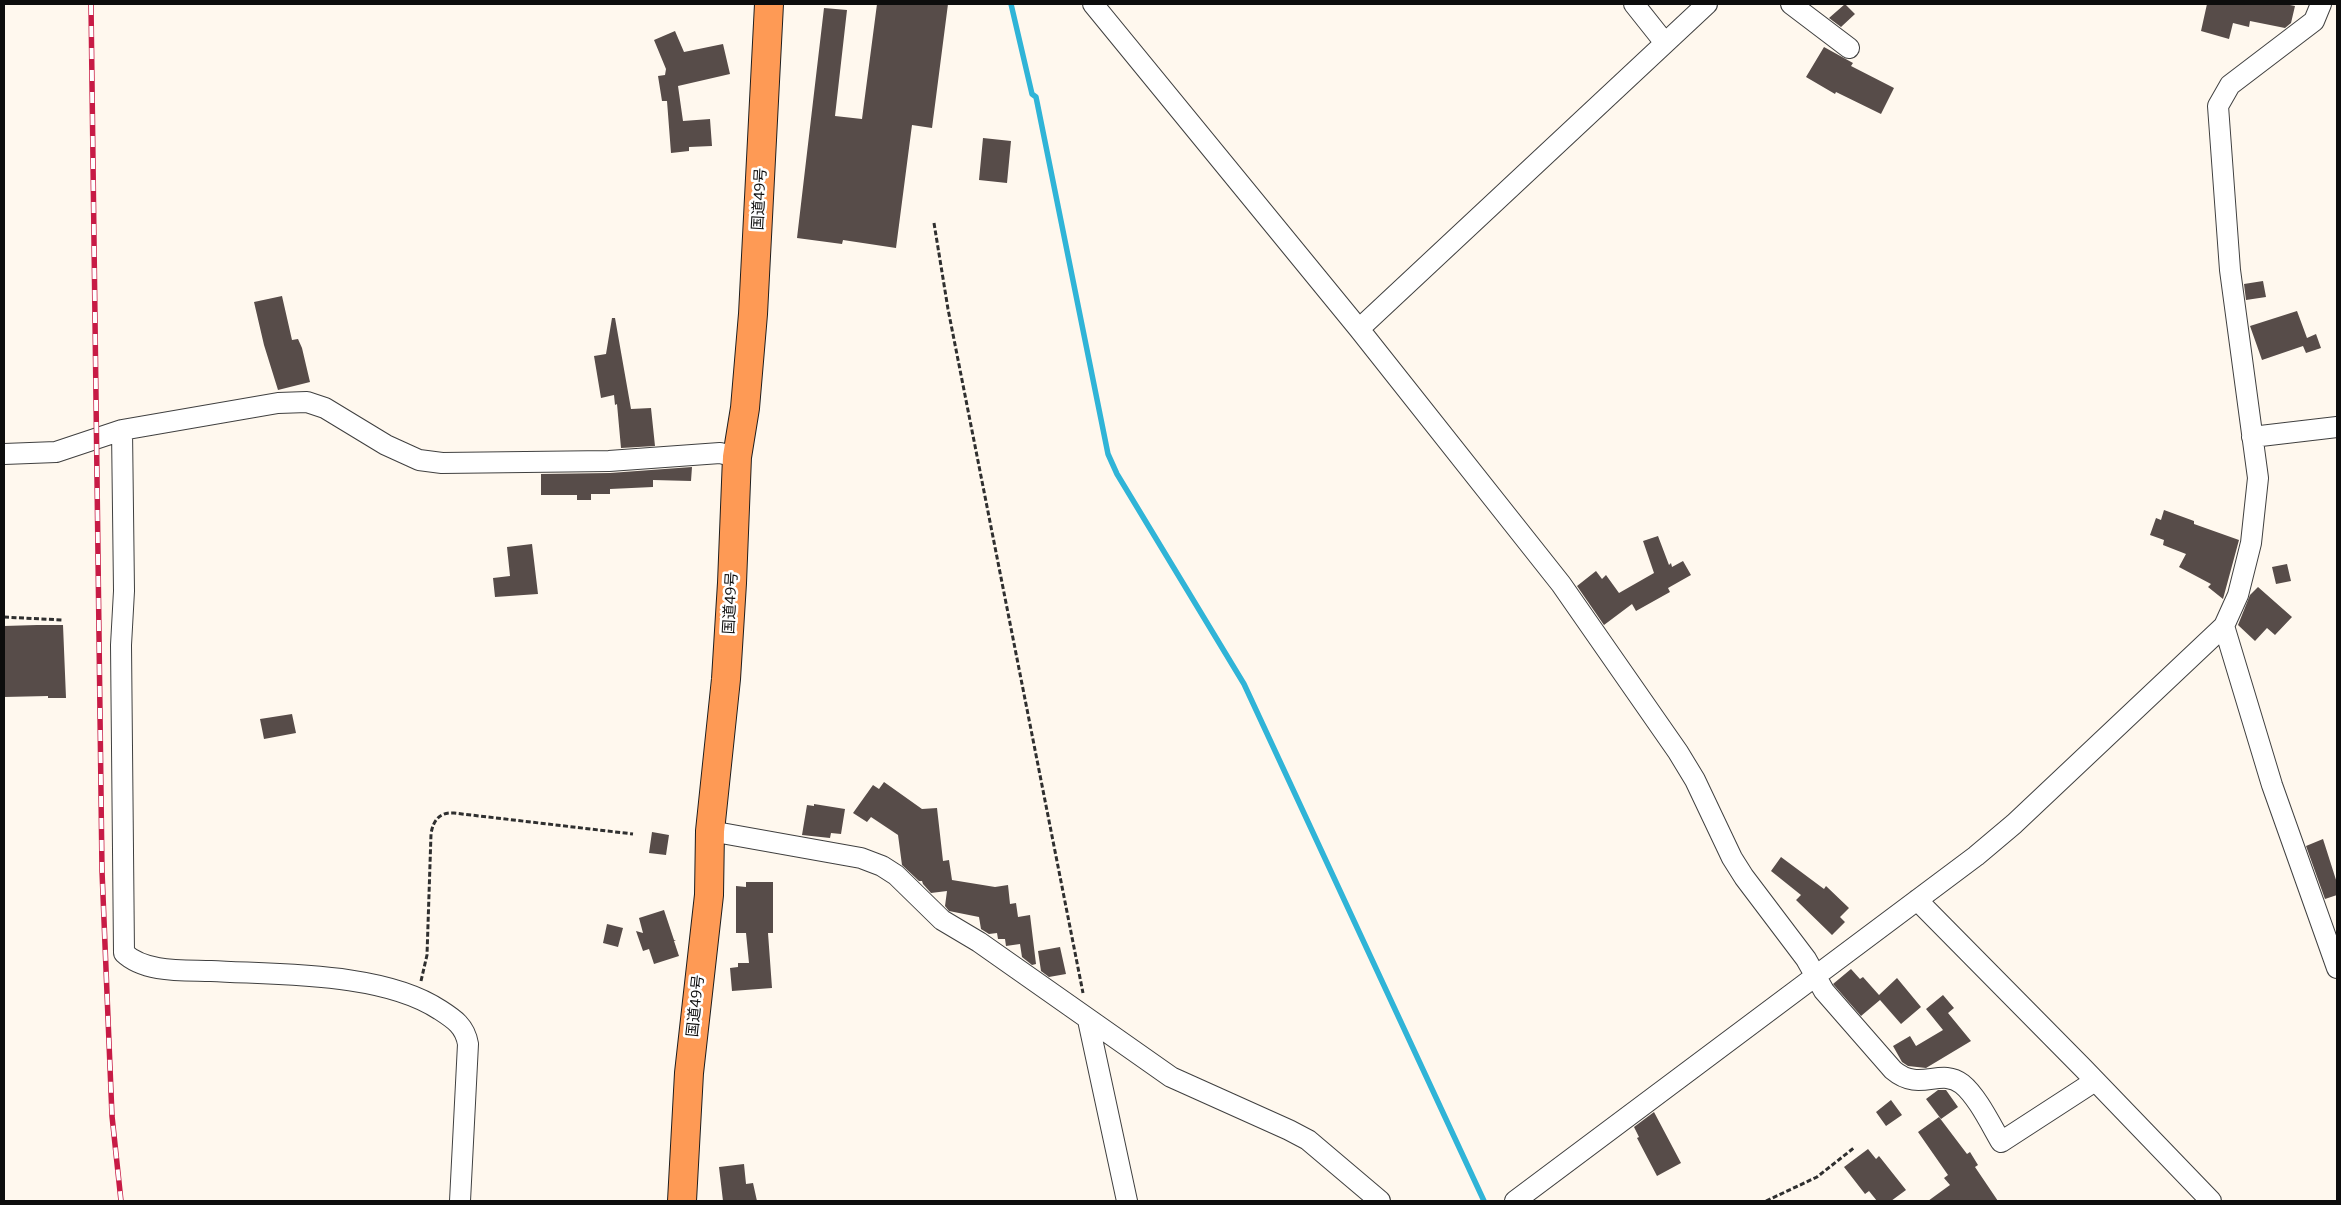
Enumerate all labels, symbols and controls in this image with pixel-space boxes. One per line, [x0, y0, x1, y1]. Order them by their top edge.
street label: 国道49号 [749, 167, 771, 231]
street label: 国道49号 [720, 571, 742, 635]
street label: 国道49号 [684, 974, 708, 1038]

